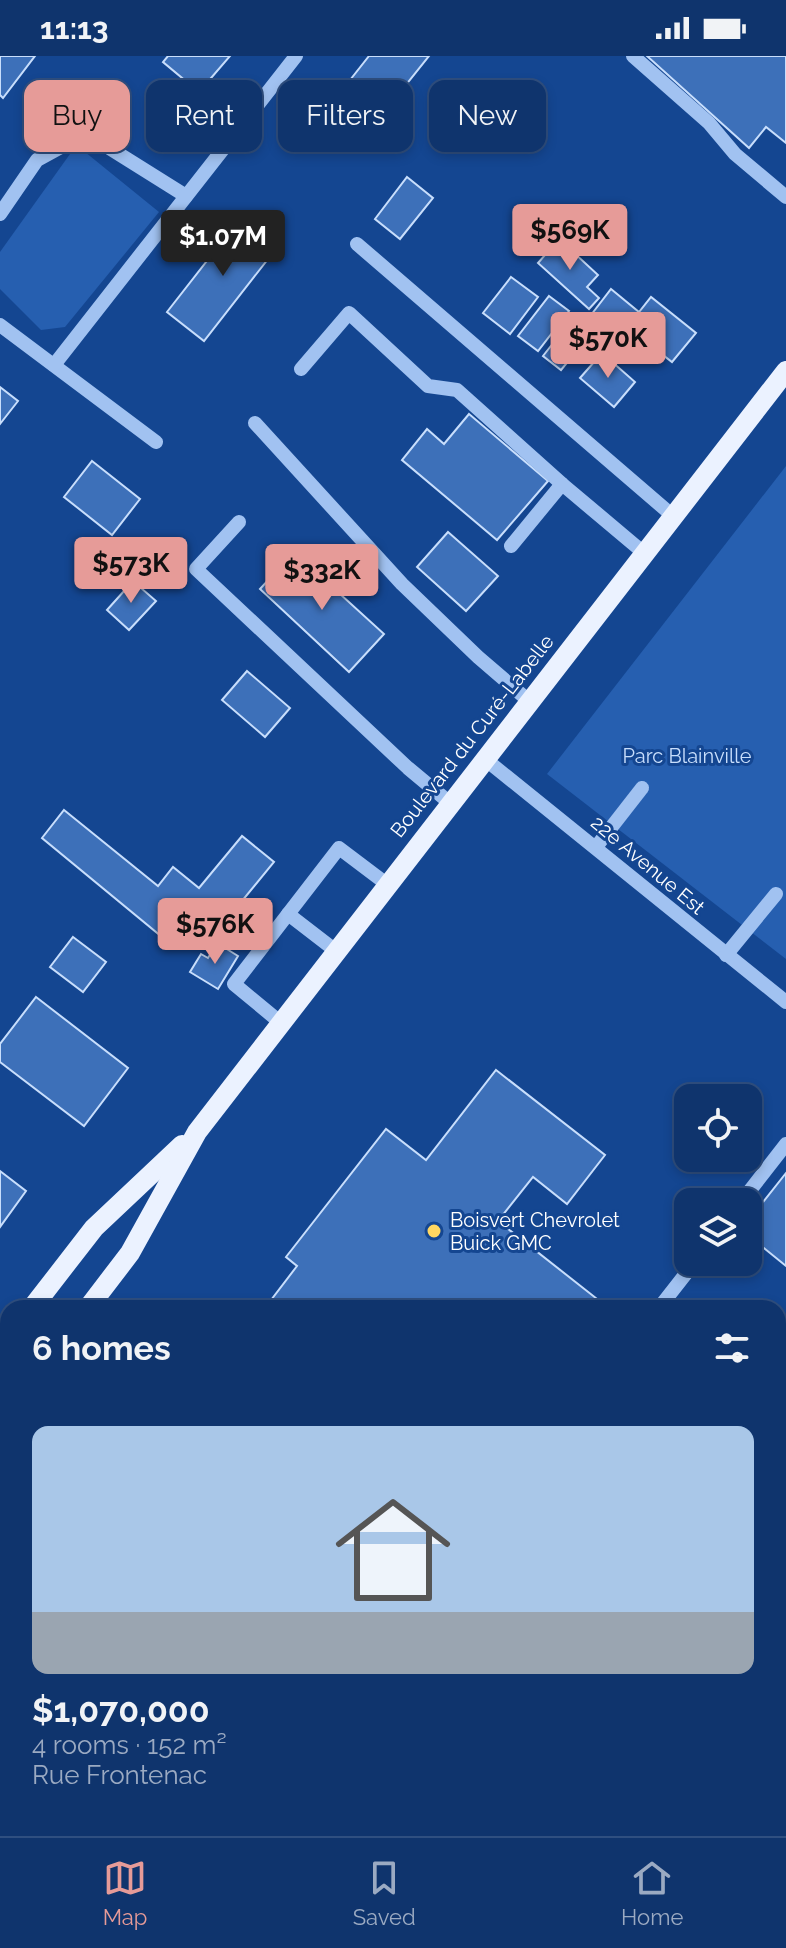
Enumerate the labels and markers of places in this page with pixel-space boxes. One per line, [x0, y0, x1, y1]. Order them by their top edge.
pin: $569K [514, 204, 626, 272]
pin: $1.07M [158, 210, 288, 278]
pin: $570K [552, 312, 664, 380]
pin: $573K [75, 537, 187, 605]
pin: $332K [266, 544, 378, 612]
pin: $576K [159, 898, 271, 966]
place label: Boisvert Chevrolet Buick GMC [450, 1208, 620, 1255]
marker: Boisvert Chevrolet Buick GMC [425, 1222, 443, 1240]

